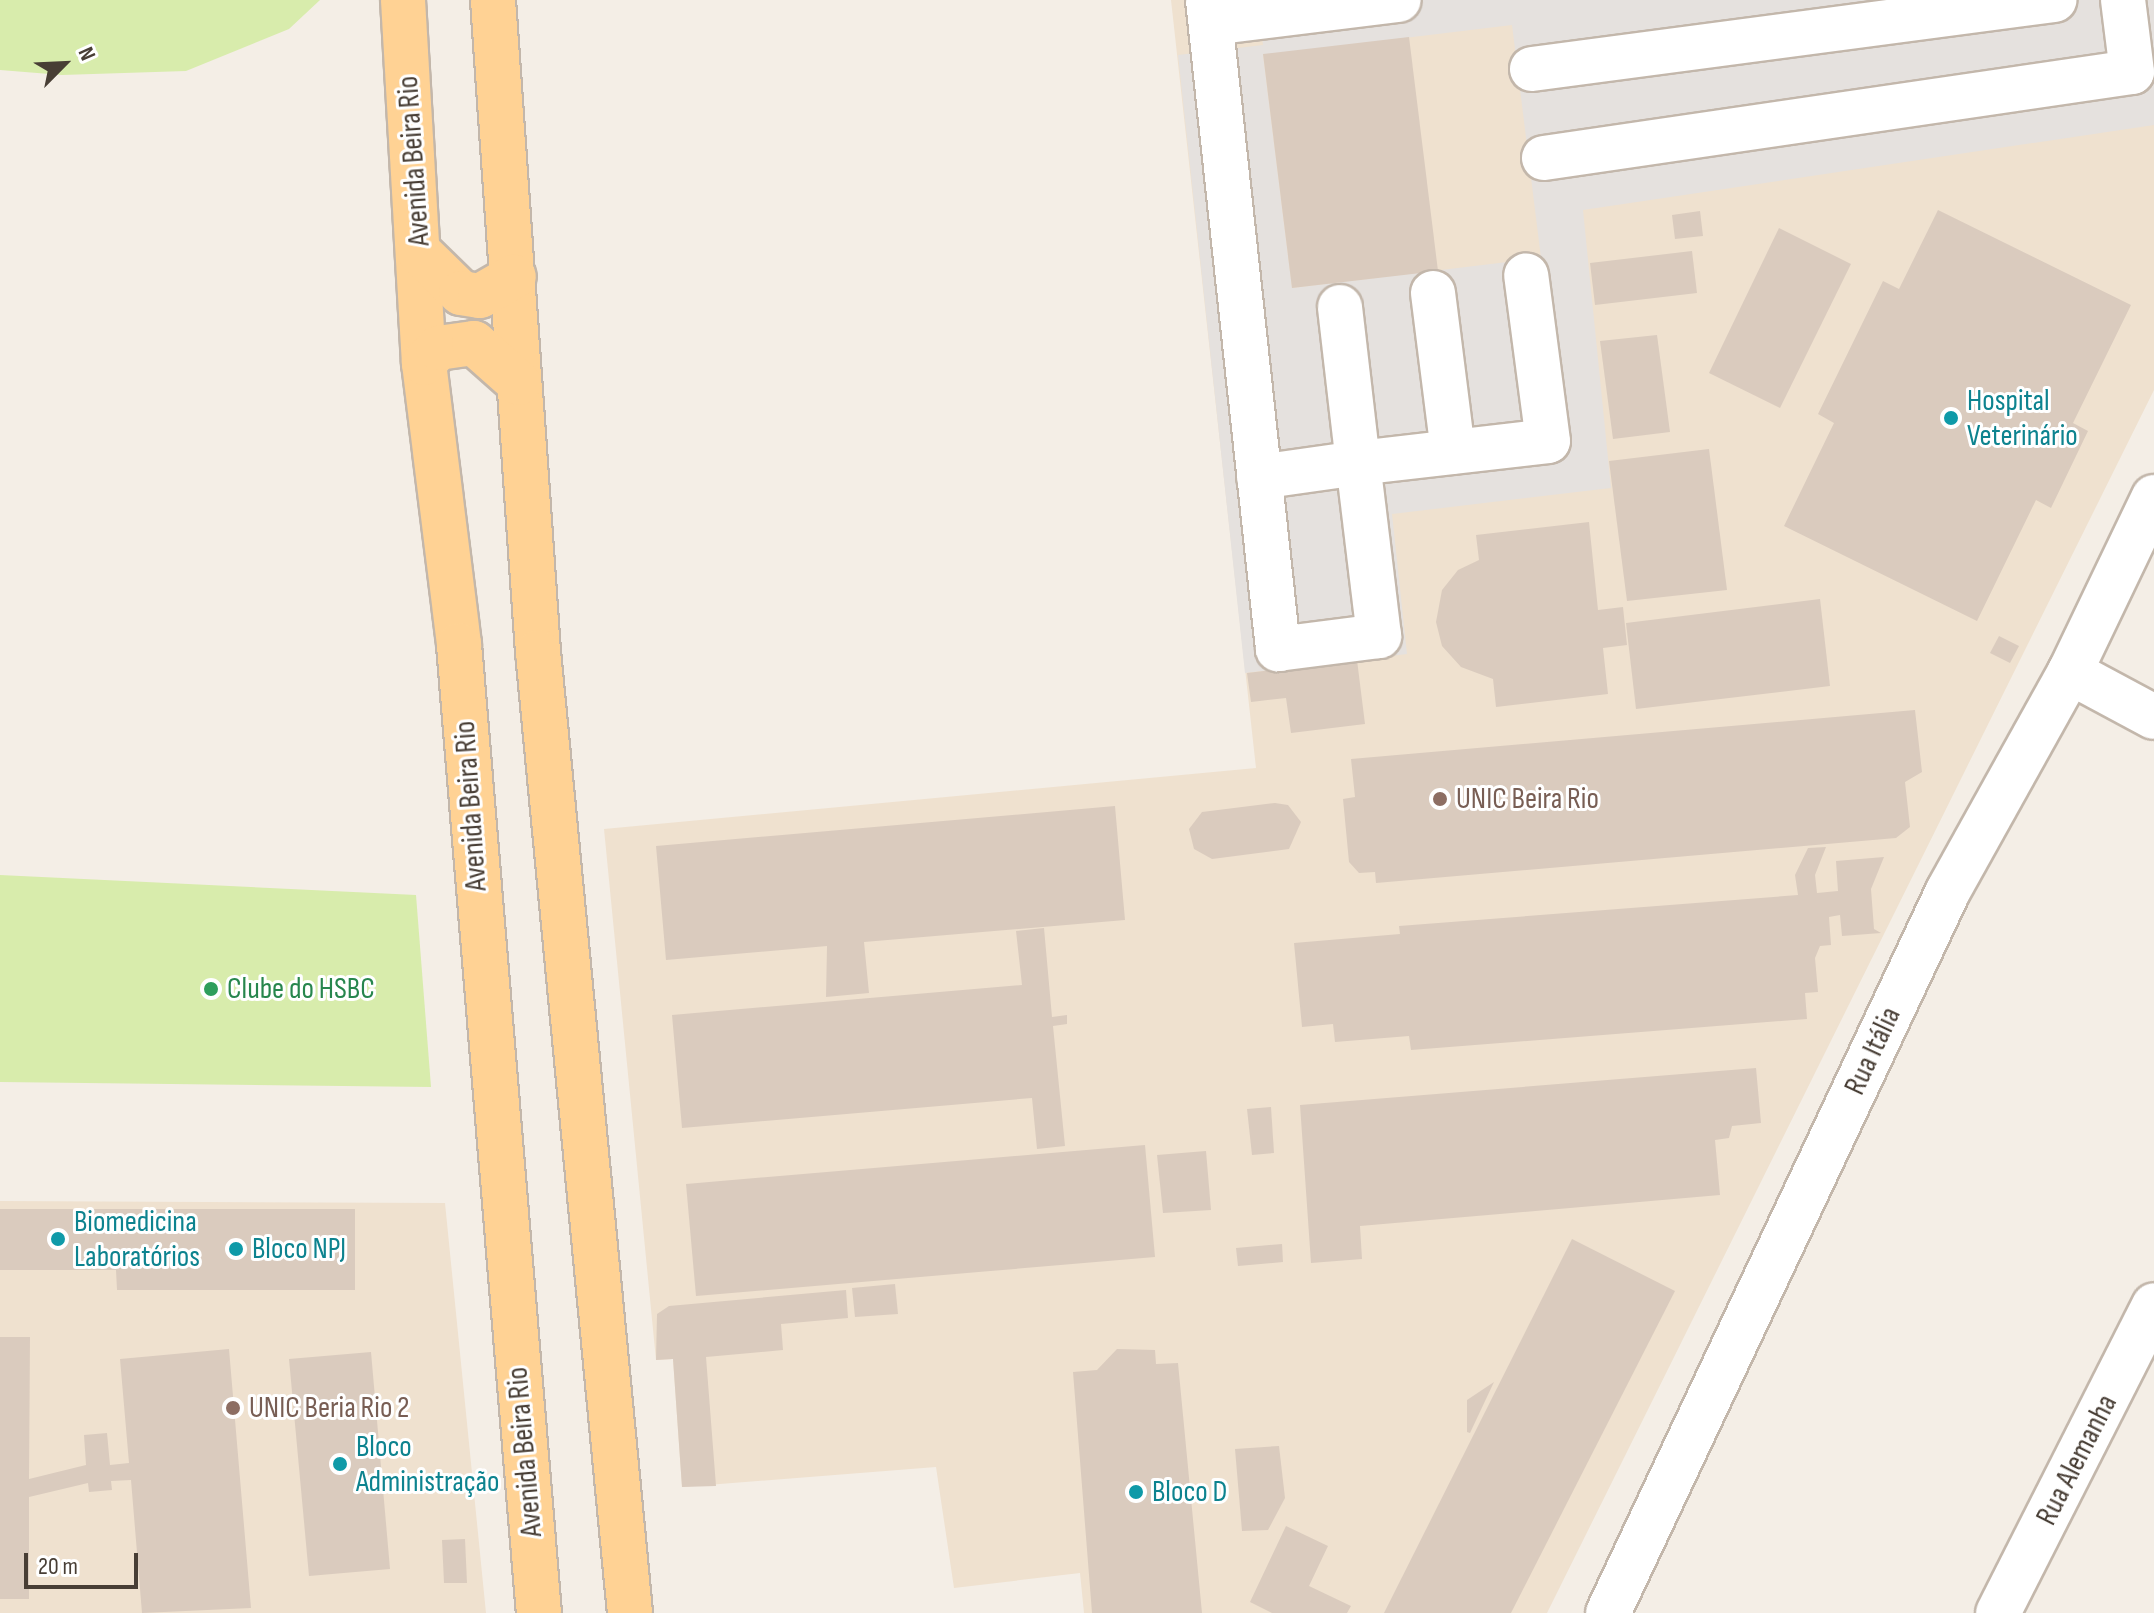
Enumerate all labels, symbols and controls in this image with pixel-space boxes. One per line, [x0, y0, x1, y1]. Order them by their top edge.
north arrow [24, 24, 104, 104]
text: N [72, 43, 101, 65]
street label: Avenida Beira Rio [390, 75, 438, 247]
place label: Hospital Veterinário [1967, 383, 2078, 454]
marker: Hospital Veterinário [1942, 409, 1960, 427]
street label: Avenida Beira Rio [447, 720, 495, 892]
place label: UNIC Beira Rio [1456, 781, 1599, 817]
marker: UNIC Beira Rio [1431, 790, 1449, 808]
place label: Clube do HSBC [227, 971, 375, 1007]
marker: Clube do HSBC [202, 980, 220, 998]
street label: Rua Itália [1837, 1001, 1909, 1101]
place label: Biomedicina Laboratórios [74, 1204, 200, 1274]
marker: Biomedicina Laboratórios [49, 1230, 67, 1248]
place label: Bloco NPJ [252, 1231, 346, 1267]
marker: Bloco NPJ [227, 1240, 245, 1258]
street label: Avenida Beira Rio [500, 1366, 550, 1538]
street label: Rua Alemanha [2029, 1389, 2125, 1531]
place label: UNIC Beria Rio 2 [249, 1390, 409, 1426]
marker: UNIC Beria Rio 2 [224, 1399, 242, 1417]
place label: Bloco Administração [356, 1429, 499, 1500]
marker: Bloco Administração [331, 1455, 349, 1473]
place label: Bloco D [1152, 1474, 1227, 1510]
marker: Bloco D [1127, 1483, 1145, 1501]
scale bar [28, 1537, 142, 1587]
text: 20 m [38, 1552, 78, 1581]

